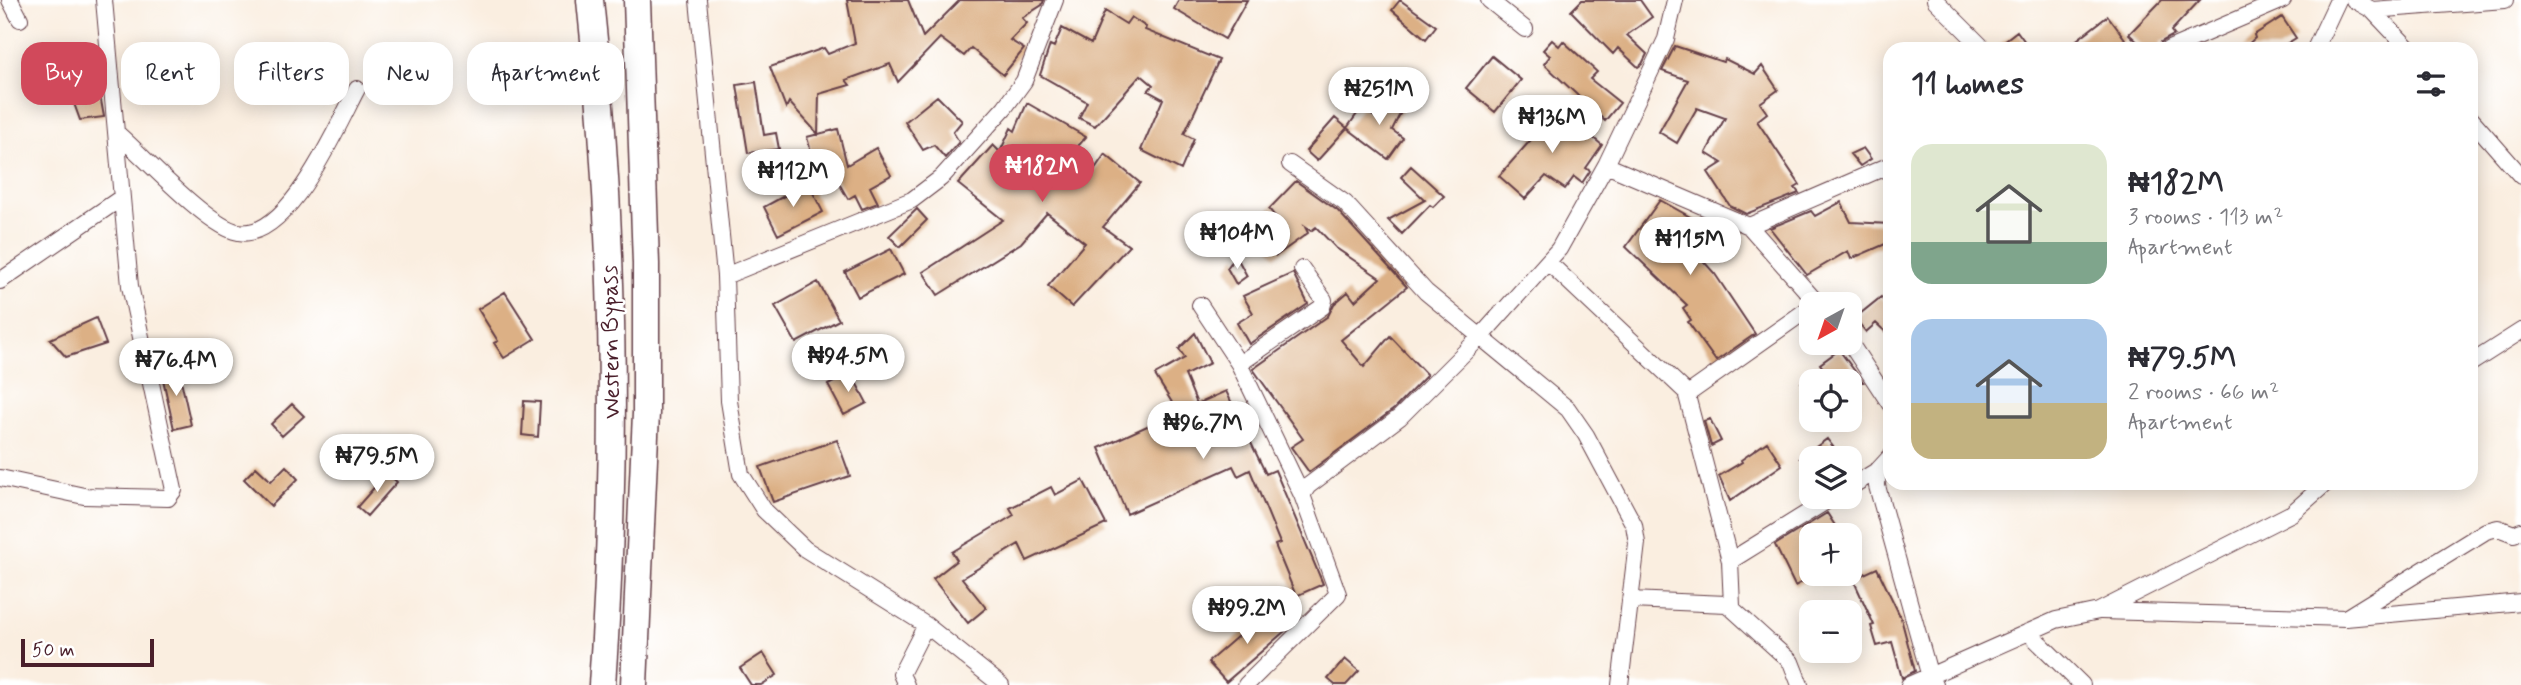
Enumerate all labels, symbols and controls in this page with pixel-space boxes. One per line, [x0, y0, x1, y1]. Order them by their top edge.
chip: Buy [21, 42, 107, 105]
chip: Rent [121, 42, 220, 105]
chip: Filters [234, 42, 349, 105]
chip: New [363, 42, 453, 105]
chip: Apartment [467, 42, 624, 105]
text: 11 homes [1911, 65, 2024, 104]
icon: filters [2412, 65, 2450, 103]
pin: ₦251M [1330, 68, 1428, 127]
text: ₦251M [1344, 75, 1414, 105]
pin: ₦136M [1503, 96, 1601, 155]
text: ₦136M [1518, 103, 1586, 133]
pin: ₦182M [993, 144, 1091, 204]
pin: ₦112M [744, 150, 842, 209]
text: ₦182M [1005, 152, 1079, 182]
text: ₦112M [758, 157, 828, 187]
text: ₦182M [2128, 164, 2224, 203]
icon: home [1967, 172, 2051, 256]
text: 3 rooms · 113 m² [2128, 203, 2283, 233]
pin: ₦104M [1188, 212, 1286, 271]
pin: ₦115M [1641, 218, 1739, 277]
text: ₦104M [1200, 219, 1274, 249]
text: ₦115M [1655, 225, 1725, 255]
text: Apartment [2128, 233, 2233, 263]
street label: Western Bypass [596, 265, 628, 419]
north arrow [1799, 292, 1862, 355]
map controls [1799, 292, 1862, 663]
pin: ₦94.5M [791, 334, 905, 394]
pin: ₦76.4M [119, 338, 233, 398]
text: ₦79.5M [2128, 339, 2236, 378]
text: ₦94.5M [808, 342, 888, 372]
text: ₦76.4M [135, 346, 217, 376]
icon: home [1967, 347, 2051, 431]
button: locate [1799, 369, 1862, 432]
text: 2 rooms · 66 m² [2128, 378, 2279, 408]
pin: ₦96.7M [1146, 402, 1260, 461]
text: Apartment [2128, 408, 2233, 438]
text: ₦96.7M [1163, 409, 1243, 439]
pin: ₦79.5M [320, 434, 434, 494]
text: ₦79.5M [335, 442, 419, 472]
button: layers [1799, 446, 1862, 509]
button: + [1799, 523, 1862, 586]
pin: ₦99.2M [1190, 586, 1304, 646]
text: ₦99.2M [1208, 594, 1286, 624]
button: − [1799, 600, 1862, 663]
scale bar [21, 636, 154, 668]
text: 50 m [32, 638, 75, 663]

